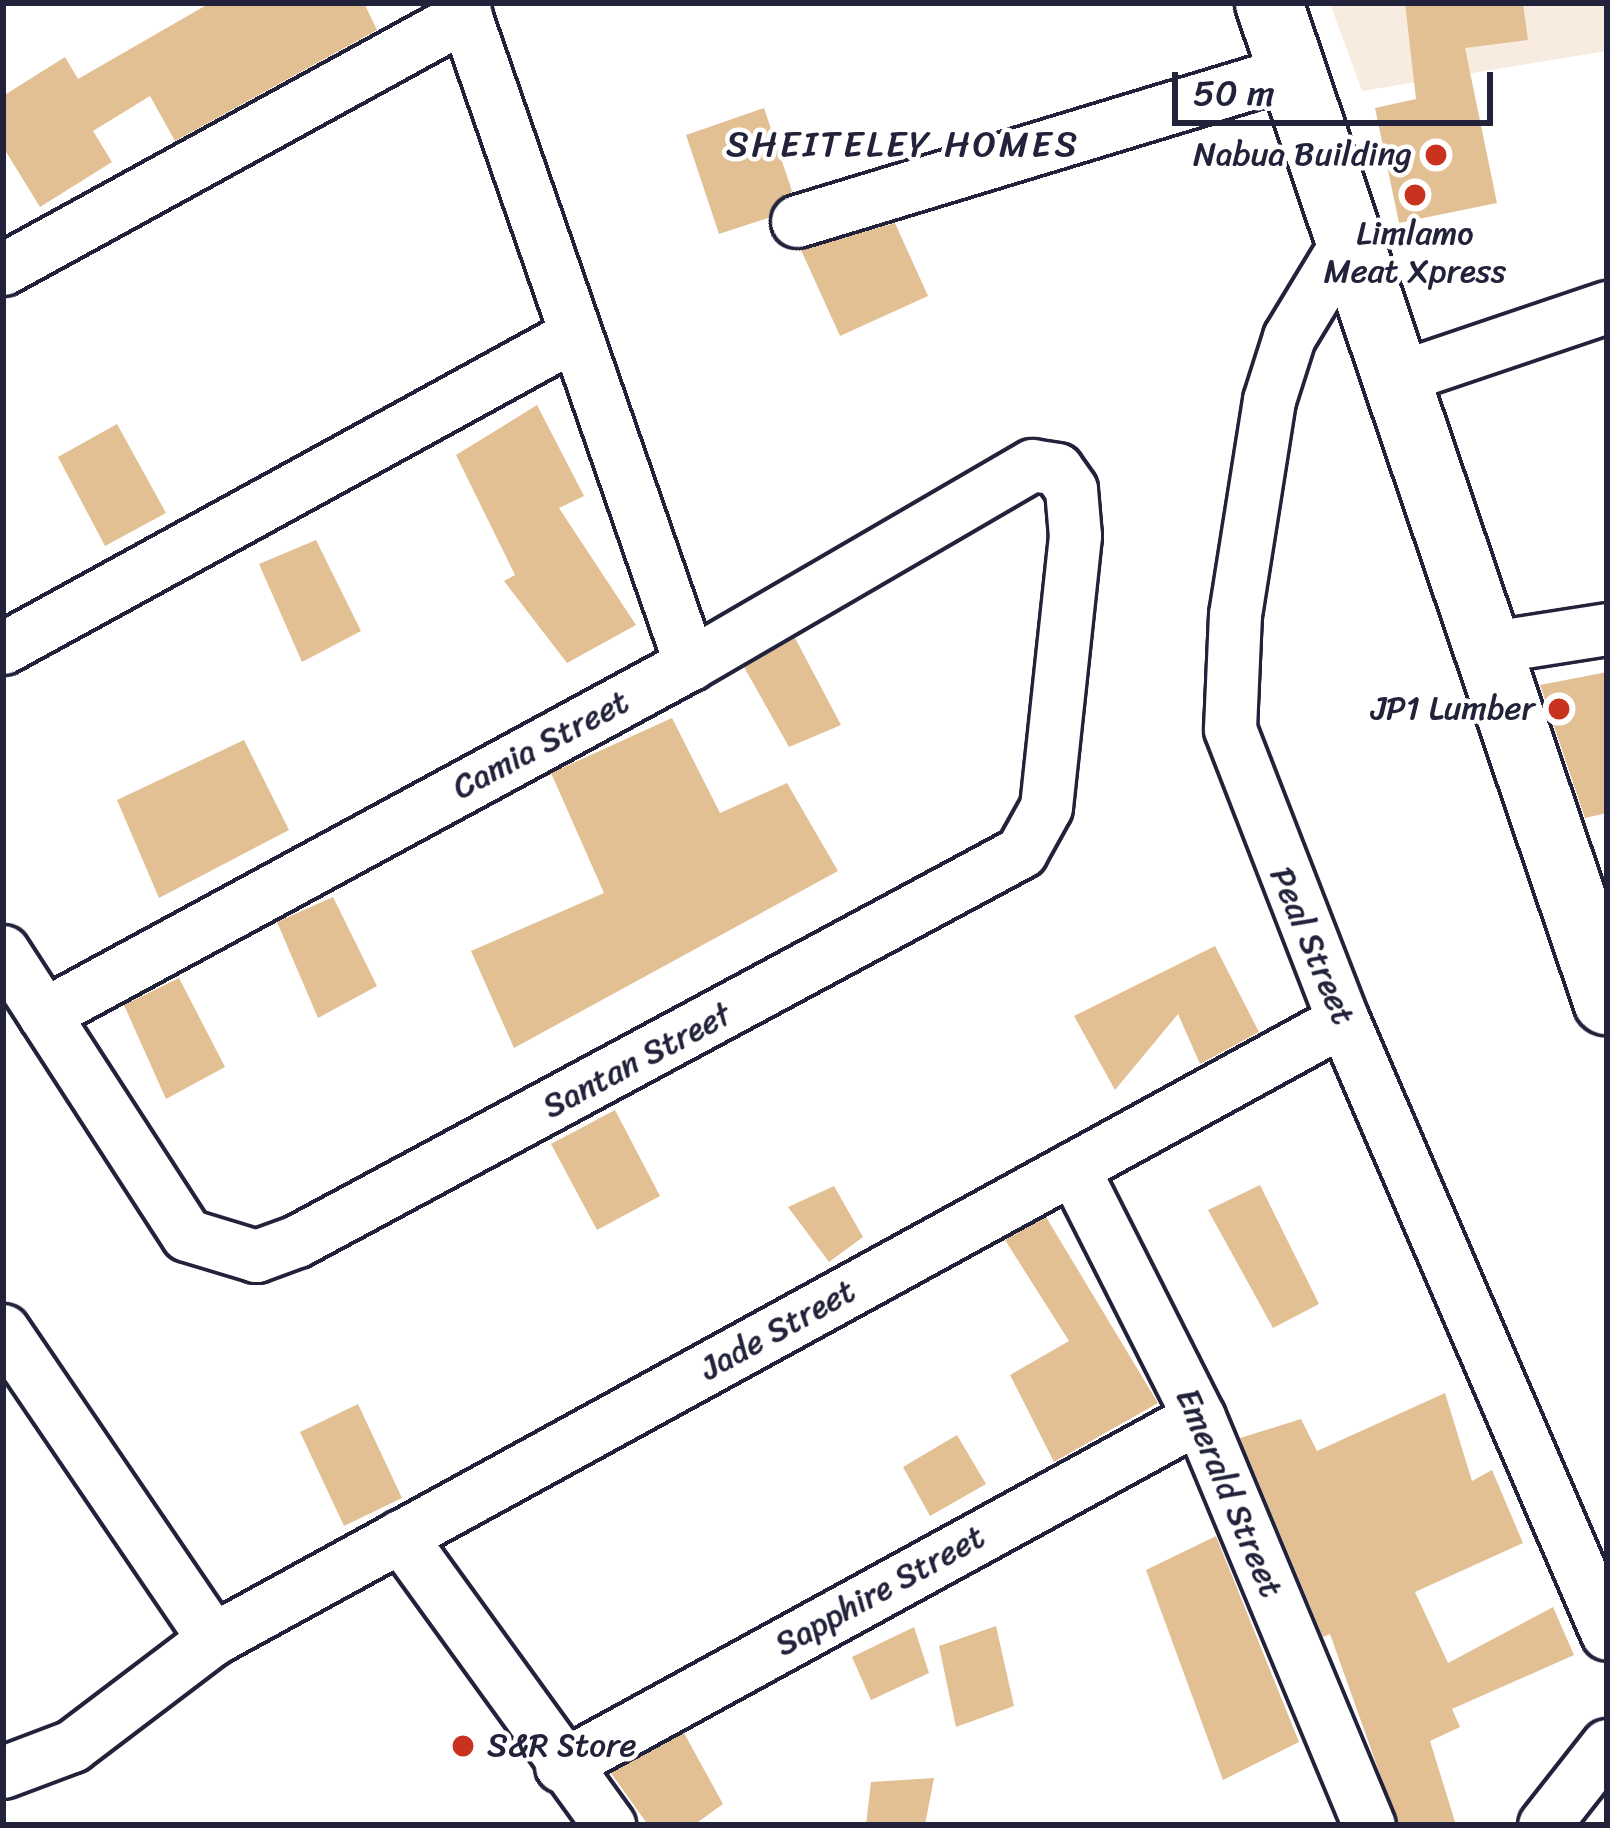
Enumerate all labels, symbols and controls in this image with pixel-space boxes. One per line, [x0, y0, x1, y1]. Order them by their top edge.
scale bar [1178, 48, 1499, 122]
text: 50 m [1193, 61, 1275, 125]
district label: SHEITELEY HOMES [730, 123, 1076, 167]
place label: Nabua Building [1194, 135, 1412, 175]
marker: Nabua Building [1423, 142, 1449, 168]
marker: Limlamo Meat Xpress [1402, 182, 1428, 208]
place label: Limlamo Meat Xpress [1325, 214, 1505, 292]
street label: Camia Street [447, 682, 635, 808]
place label: JP1 Lumber [1371, 689, 1535, 729]
marker: JP1 Lumber [1546, 696, 1572, 722]
street label: Peal Street [1261, 861, 1363, 1031]
street label: Santan Street [536, 995, 738, 1127]
street label: Jade Street [694, 1271, 862, 1389]
street label: Emerald Street [1167, 1383, 1291, 1603]
street label: Sapphire Street [769, 1517, 991, 1665]
place label: S&R Store [487, 1726, 640, 1766]
marker: S&R Store [450, 1733, 476, 1759]

